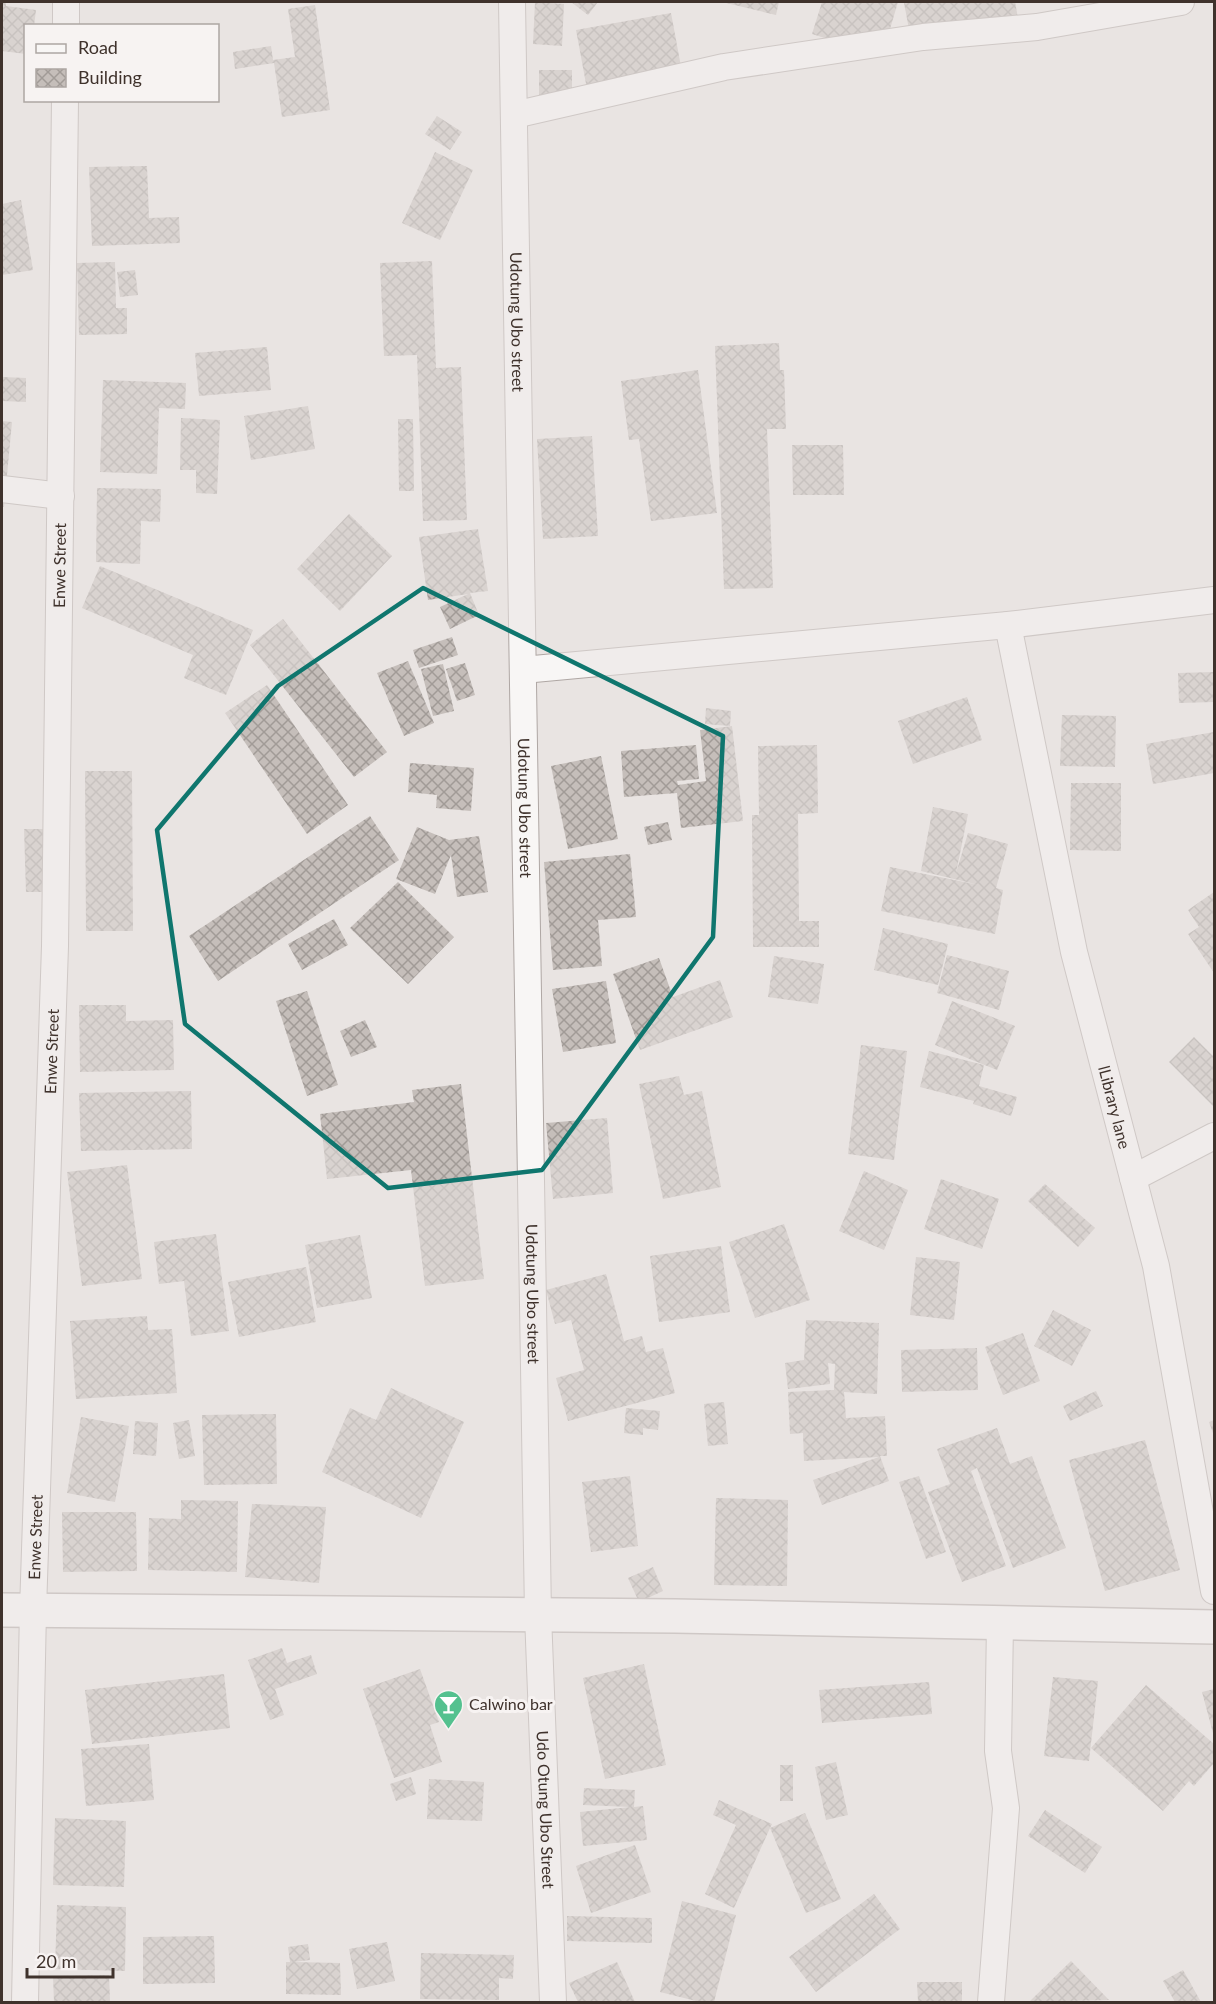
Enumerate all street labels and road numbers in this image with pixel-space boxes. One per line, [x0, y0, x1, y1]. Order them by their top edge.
street label: Udotung Ubo street [507, 252, 528, 392]
street label: Enwe Street [49, 523, 69, 608]
street label: Udotung Ubo street [515, 738, 536, 878]
street label: Enwe Street [40, 1008, 62, 1094]
street label: lLibrary lane [1095, 1063, 1135, 1151]
street label: Udotung Ubo street [523, 1224, 544, 1364]
street label: Enwe Street [24, 1494, 46, 1580]
street label: Udo Otung Ubo Street [533, 1730, 559, 1889]

